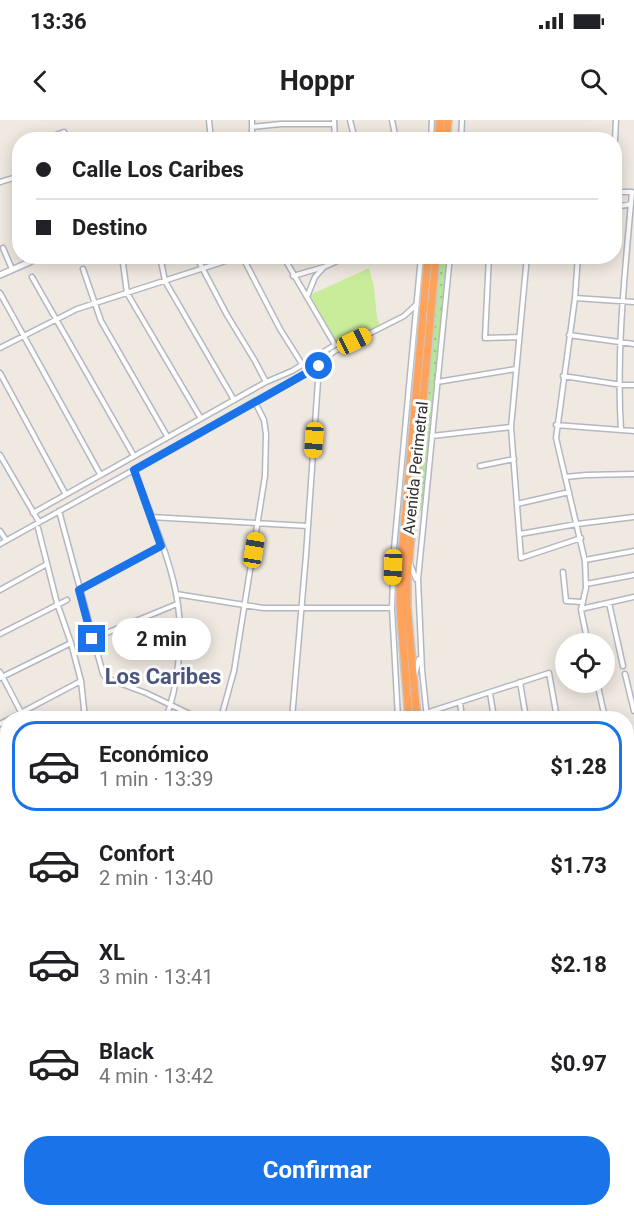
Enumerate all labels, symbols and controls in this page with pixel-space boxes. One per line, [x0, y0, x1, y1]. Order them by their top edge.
text: 13:36 [30, 9, 87, 34]
icon: back [24, 65, 57, 98]
text: Hoppr [280, 65, 354, 97]
icon: search [577, 65, 610, 98]
text: Calle Los Caribes [72, 157, 244, 182]
text: Destino [72, 215, 148, 240]
car [334, 325, 374, 357]
route start [305, 352, 332, 379]
street label: Avenida Perimetral [399, 401, 432, 536]
car [304, 421, 324, 459]
car [242, 531, 266, 569]
car [383, 549, 403, 585]
callout: 2 min [113, 618, 212, 660]
route end [78, 625, 105, 652]
text: 2 min [136, 627, 187, 651]
map controls [555, 633, 615, 693]
button: locate [555, 633, 615, 693]
district label: Los Caribes [105, 664, 221, 689]
icon: car [27, 739, 81, 793]
text: Económico [99, 742, 209, 767]
text: $1.28 [550, 754, 607, 779]
text: 1 min · 13:39 [99, 767, 214, 791]
icon: car [27, 838, 81, 892]
text: Confort [99, 841, 174, 866]
text: $1.73 [550, 853, 607, 878]
text: 2 min · 13:40 [99, 866, 214, 890]
icon: car [27, 937, 81, 991]
text: XL [99, 940, 125, 965]
text: $2.18 [550, 952, 607, 977]
text: 3 min · 13:41 [99, 965, 214, 989]
icon: car [27, 1036, 81, 1090]
text: Black [99, 1039, 154, 1064]
text: $0.97 [550, 1051, 607, 1076]
text: 4 min · 13:42 [99, 1064, 214, 1088]
button: Confirmar [24, 1136, 610, 1205]

